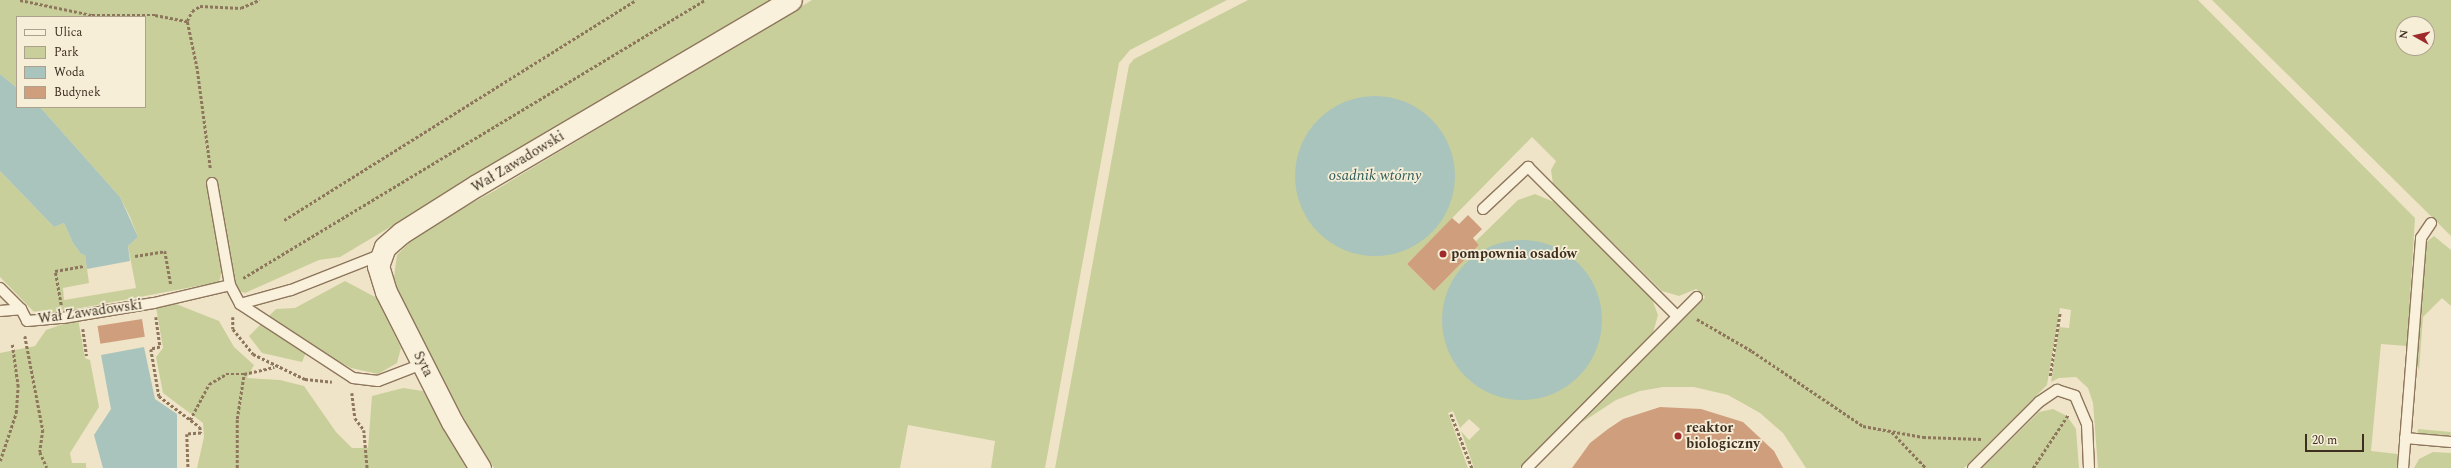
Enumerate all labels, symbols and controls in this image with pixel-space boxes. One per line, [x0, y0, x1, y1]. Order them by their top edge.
legend [16, 16, 146, 108]
north arrow [2395, 16, 2435, 56]
text: Ulica [54, 23, 83, 42]
text: N [2395, 29, 2413, 40]
text: Park [54, 43, 79, 62]
text: Woda [54, 63, 85, 82]
text: Budynek [54, 83, 101, 102]
street label: Wał Zawadowski [469, 128, 567, 196]
water label: osadnik wtórny [1329, 167, 1421, 185]
place label: pompownia osadów [1451, 246, 1577, 262]
marker: pompownia osadów [1438, 249, 1448, 259]
street label: Wał Zawadowski [37, 296, 143, 328]
street label: Syta [410, 348, 436, 380]
place label: reaktor biologiczny [1686, 420, 1760, 452]
scale bar [2307, 426, 2366, 452]
marker: reaktor biologiczny [1673, 431, 1683, 441]
text: 20 m [2312, 431, 2337, 450]

